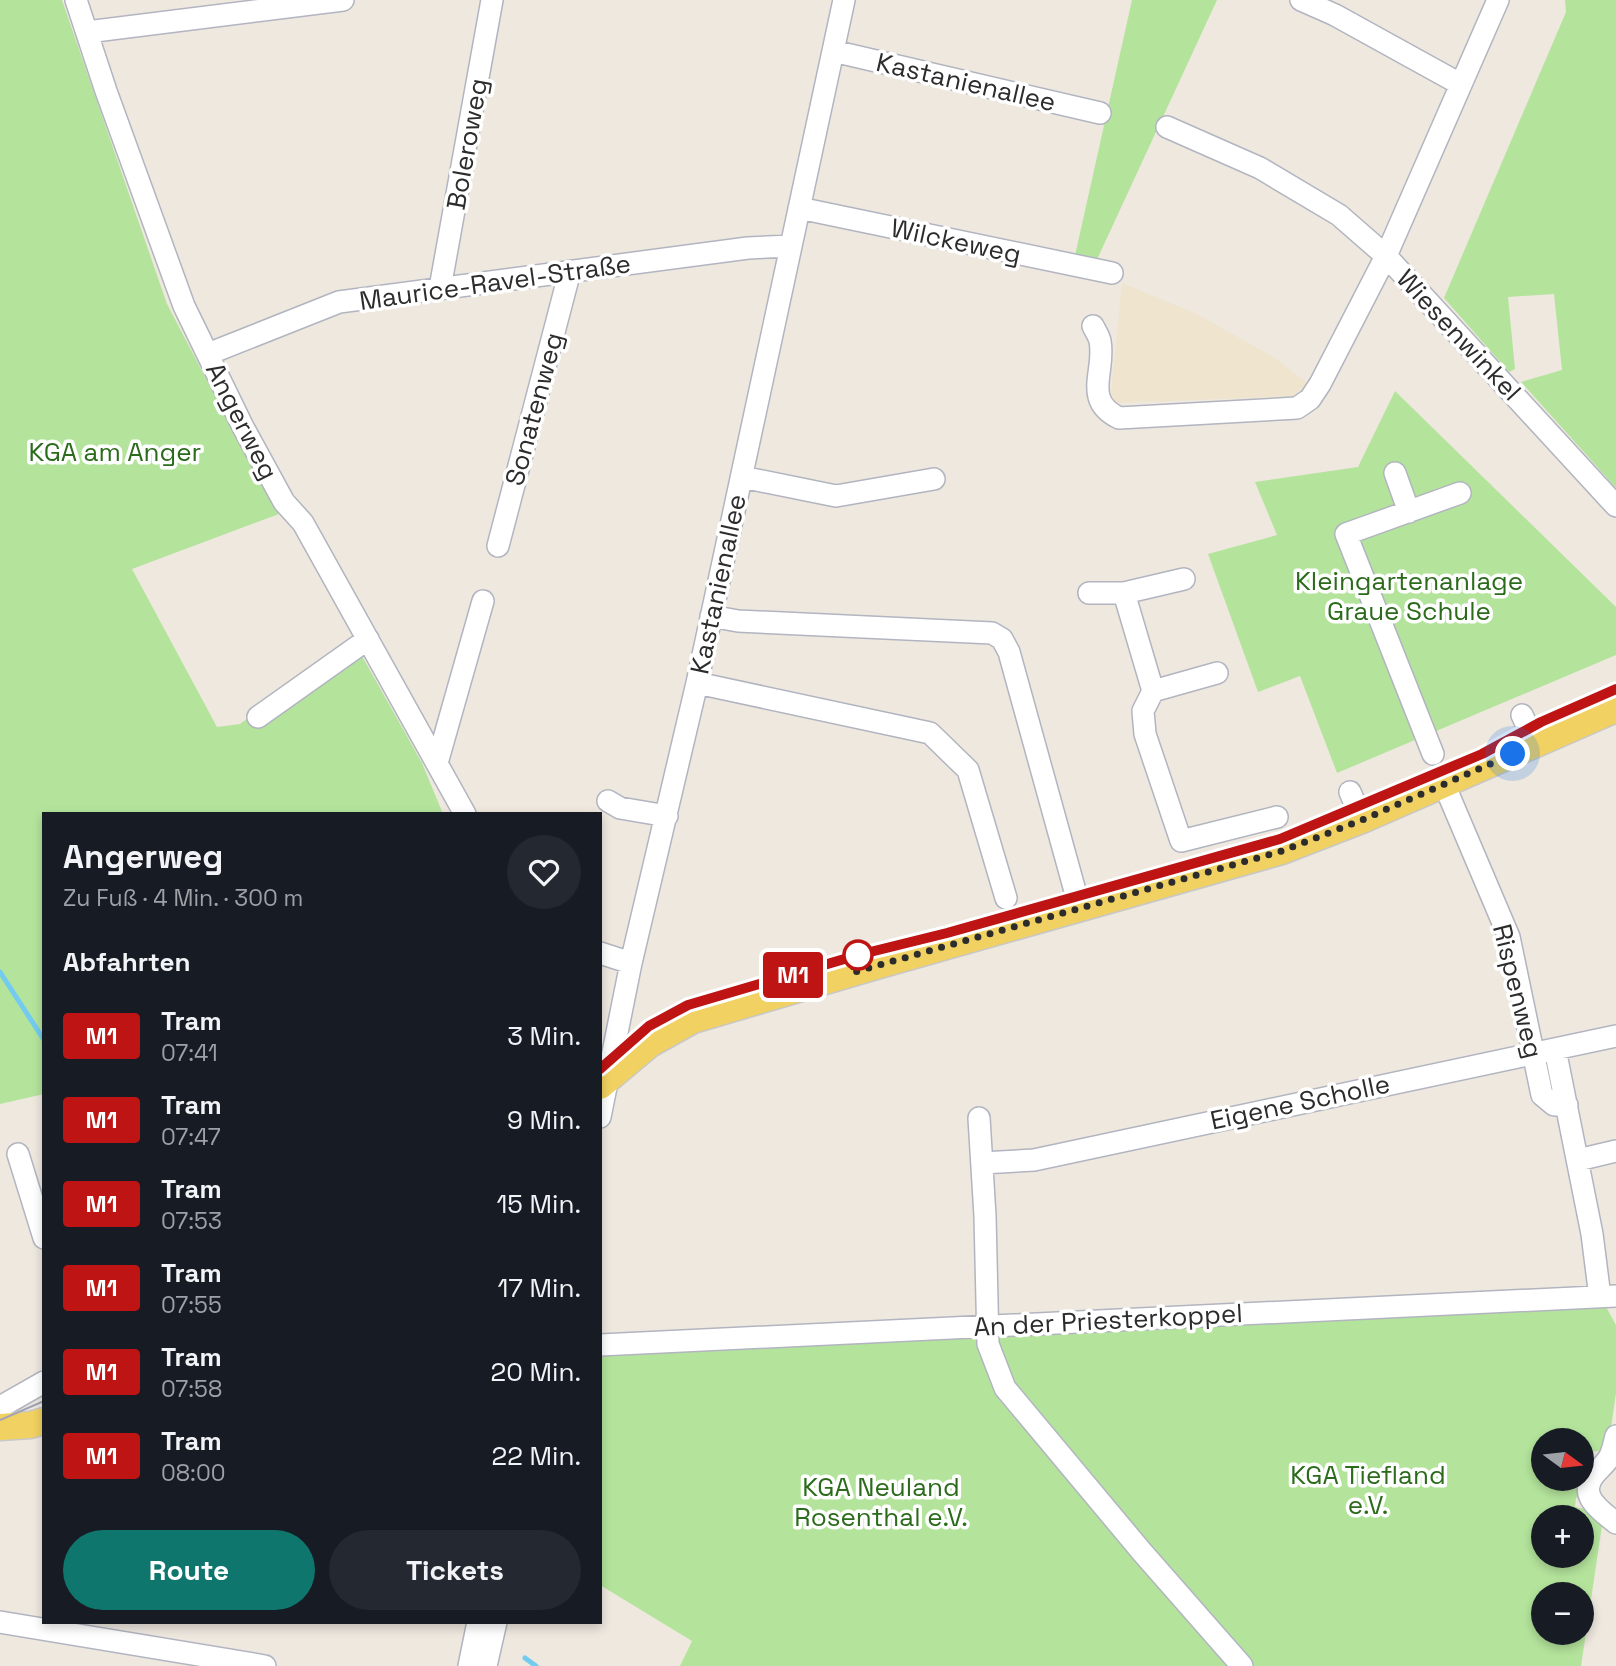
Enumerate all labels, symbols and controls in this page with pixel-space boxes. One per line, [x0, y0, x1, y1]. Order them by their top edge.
street label: Kastanienallee [873, 45, 1059, 119]
street label: Boleroweg [439, 76, 495, 212]
street label: Wilckeweg [888, 211, 1024, 271]
street label: Maurice-Ravel-Straße [357, 246, 633, 318]
street label: Wiesenwinkel [1389, 262, 1529, 408]
street label: Sonatenweg [497, 329, 571, 489]
street label: Angerweg [198, 357, 286, 485]
park label: KGA am Anger [29, 435, 201, 469]
street label: Kastanienallee [682, 491, 754, 677]
park label: Kleingartenanlage Graue Schule [1295, 564, 1523, 628]
your location [1495, 736, 1530, 771]
button: heart [507, 835, 581, 909]
text: Angerweg [63, 836, 223, 878]
text: Zu Fuß · 4 Min. · 300 m [63, 883, 303, 913]
street label: Rispenweg [1485, 920, 1551, 1062]
unlabelled marker [843, 940, 873, 970]
text: Abfahrten [63, 945, 191, 979]
line badge: M1 [762, 952, 824, 998]
text: M1 [777, 959, 809, 990]
text: Tram [161, 1004, 222, 1038]
text: 3 Min. [507, 1019, 581, 1053]
text: M1 [85, 1020, 118, 1051]
text: 07:41 [161, 1038, 218, 1068]
street label: Eigene Scholle [1207, 1066, 1393, 1138]
text: Tram [161, 1088, 222, 1122]
text: 9 Min. [507, 1103, 581, 1137]
text: M1 [85, 1104, 118, 1135]
text: 07:47 [161, 1122, 221, 1152]
text: Tram [161, 1172, 222, 1206]
text: 15 Min. [496, 1187, 581, 1221]
text: M1 [85, 1188, 118, 1219]
text: 07:53 [161, 1206, 222, 1236]
text: Tram [161, 1256, 222, 1290]
text: 17 Min. [497, 1271, 581, 1305]
text: M1 [85, 1272, 118, 1303]
text: 07:55 [161, 1290, 222, 1320]
street label: An der Priesterkoppel [973, 1296, 1243, 1344]
text: Tram [161, 1340, 222, 1374]
text: 20 Min. [491, 1355, 581, 1389]
text: M1 [85, 1356, 118, 1387]
text: 07:58 [161, 1374, 222, 1404]
text: Tram [161, 1424, 222, 1458]
north arrow [1531, 1428, 1594, 1491]
map controls [1531, 1428, 1594, 1645]
text: 22 Min. [492, 1439, 581, 1473]
text: M1 [85, 1440, 118, 1471]
text: 08:00 [161, 1458, 225, 1488]
park label: KGA Tiefland e.V. [1290, 1458, 1446, 1522]
park label: KGA Neuland Rosenthal e.V. [794, 1470, 968, 1534]
button: + [1531, 1505, 1594, 1568]
button: Route [63, 1530, 315, 1610]
button: Tickets [329, 1530, 581, 1610]
button: − [1531, 1582, 1594, 1645]

